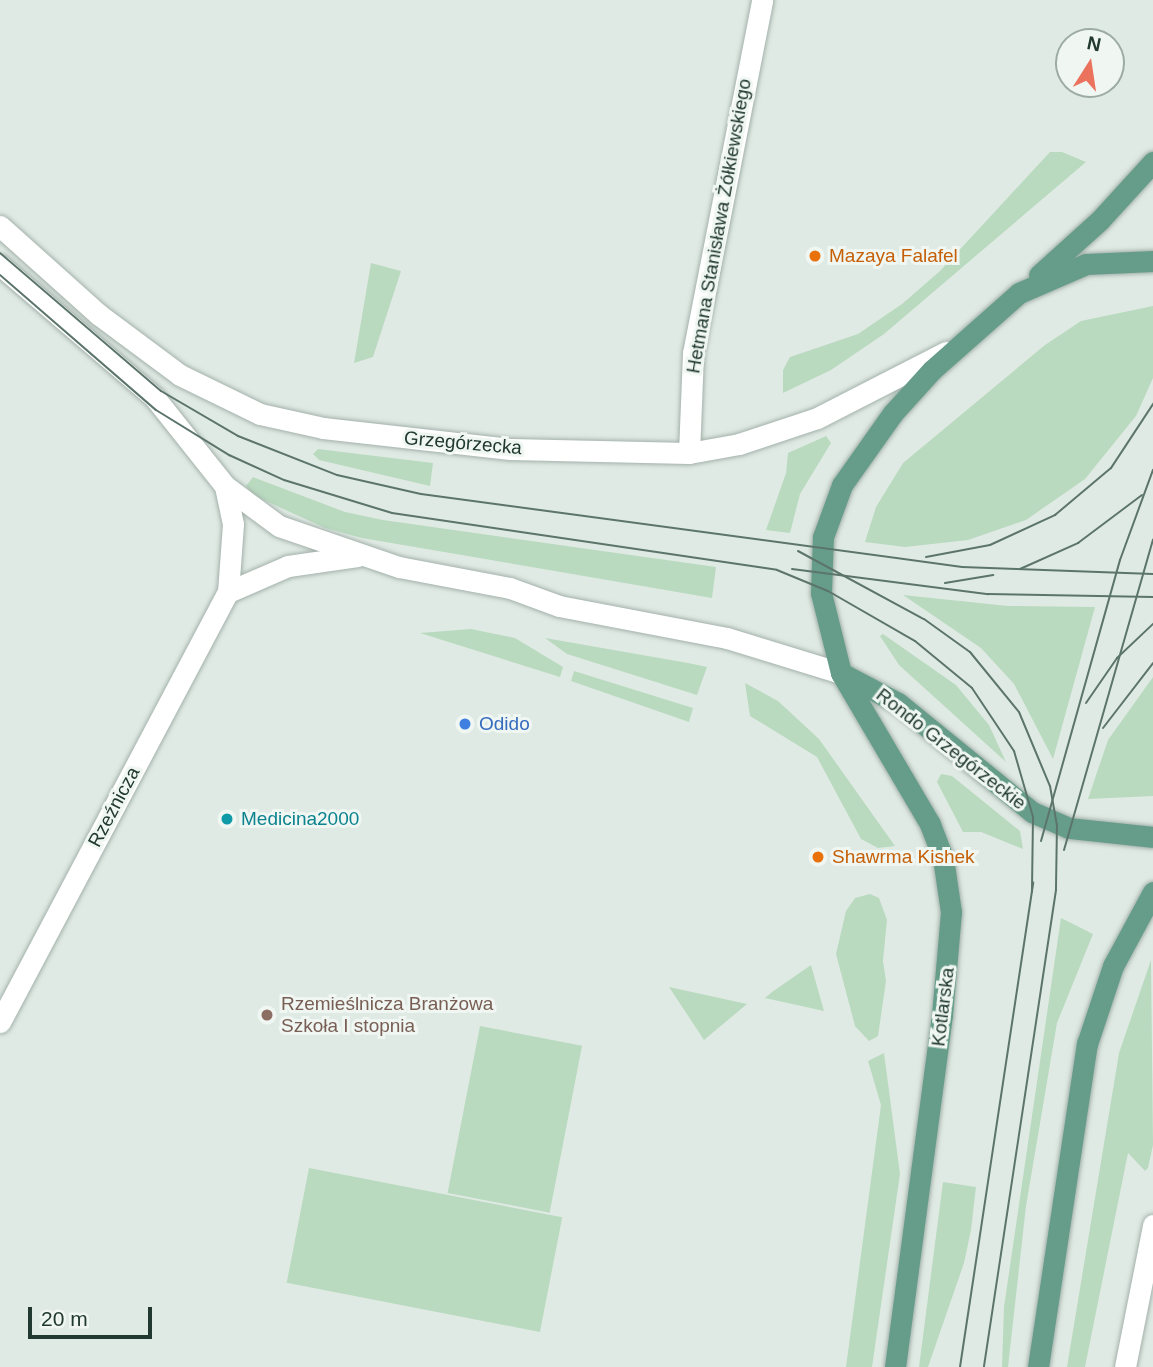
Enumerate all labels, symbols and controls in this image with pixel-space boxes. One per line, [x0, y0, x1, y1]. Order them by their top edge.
north arrow [1055, 28, 1125, 98]
text: N [1085, 32, 1103, 56]
street label: Hetmana Stanisława Żółkiewskiego [682, 77, 756, 375]
place label: Mazaya Falafel [829, 245, 958, 267]
marker: Mazaya Falafel [807, 248, 823, 264]
street label: Grzegórzecka [403, 426, 523, 460]
street label: Rondo Grzegórzeckie [872, 683, 1030, 815]
place label: Odido [479, 713, 530, 735]
marker: Odido [457, 716, 473, 732]
street label: Rzeźnicza [83, 763, 145, 851]
place label: Medicina2000 [241, 808, 359, 830]
marker: Medicina2000 [219, 811, 235, 827]
place label: Shawrma Kishek [832, 846, 975, 868]
marker: Shawrma Kishek [810, 849, 826, 865]
street label: Kotlarska [927, 966, 959, 1048]
place label: Rzemieślnicza Branżowa Szkoła I stopnia [281, 993, 493, 1037]
marker: Rzemieślnicza Branżowa Szkoła I stopnia [259, 1007, 275, 1023]
scale bar [32, 1294, 156, 1338]
text: 20 m [41, 1307, 88, 1330]

